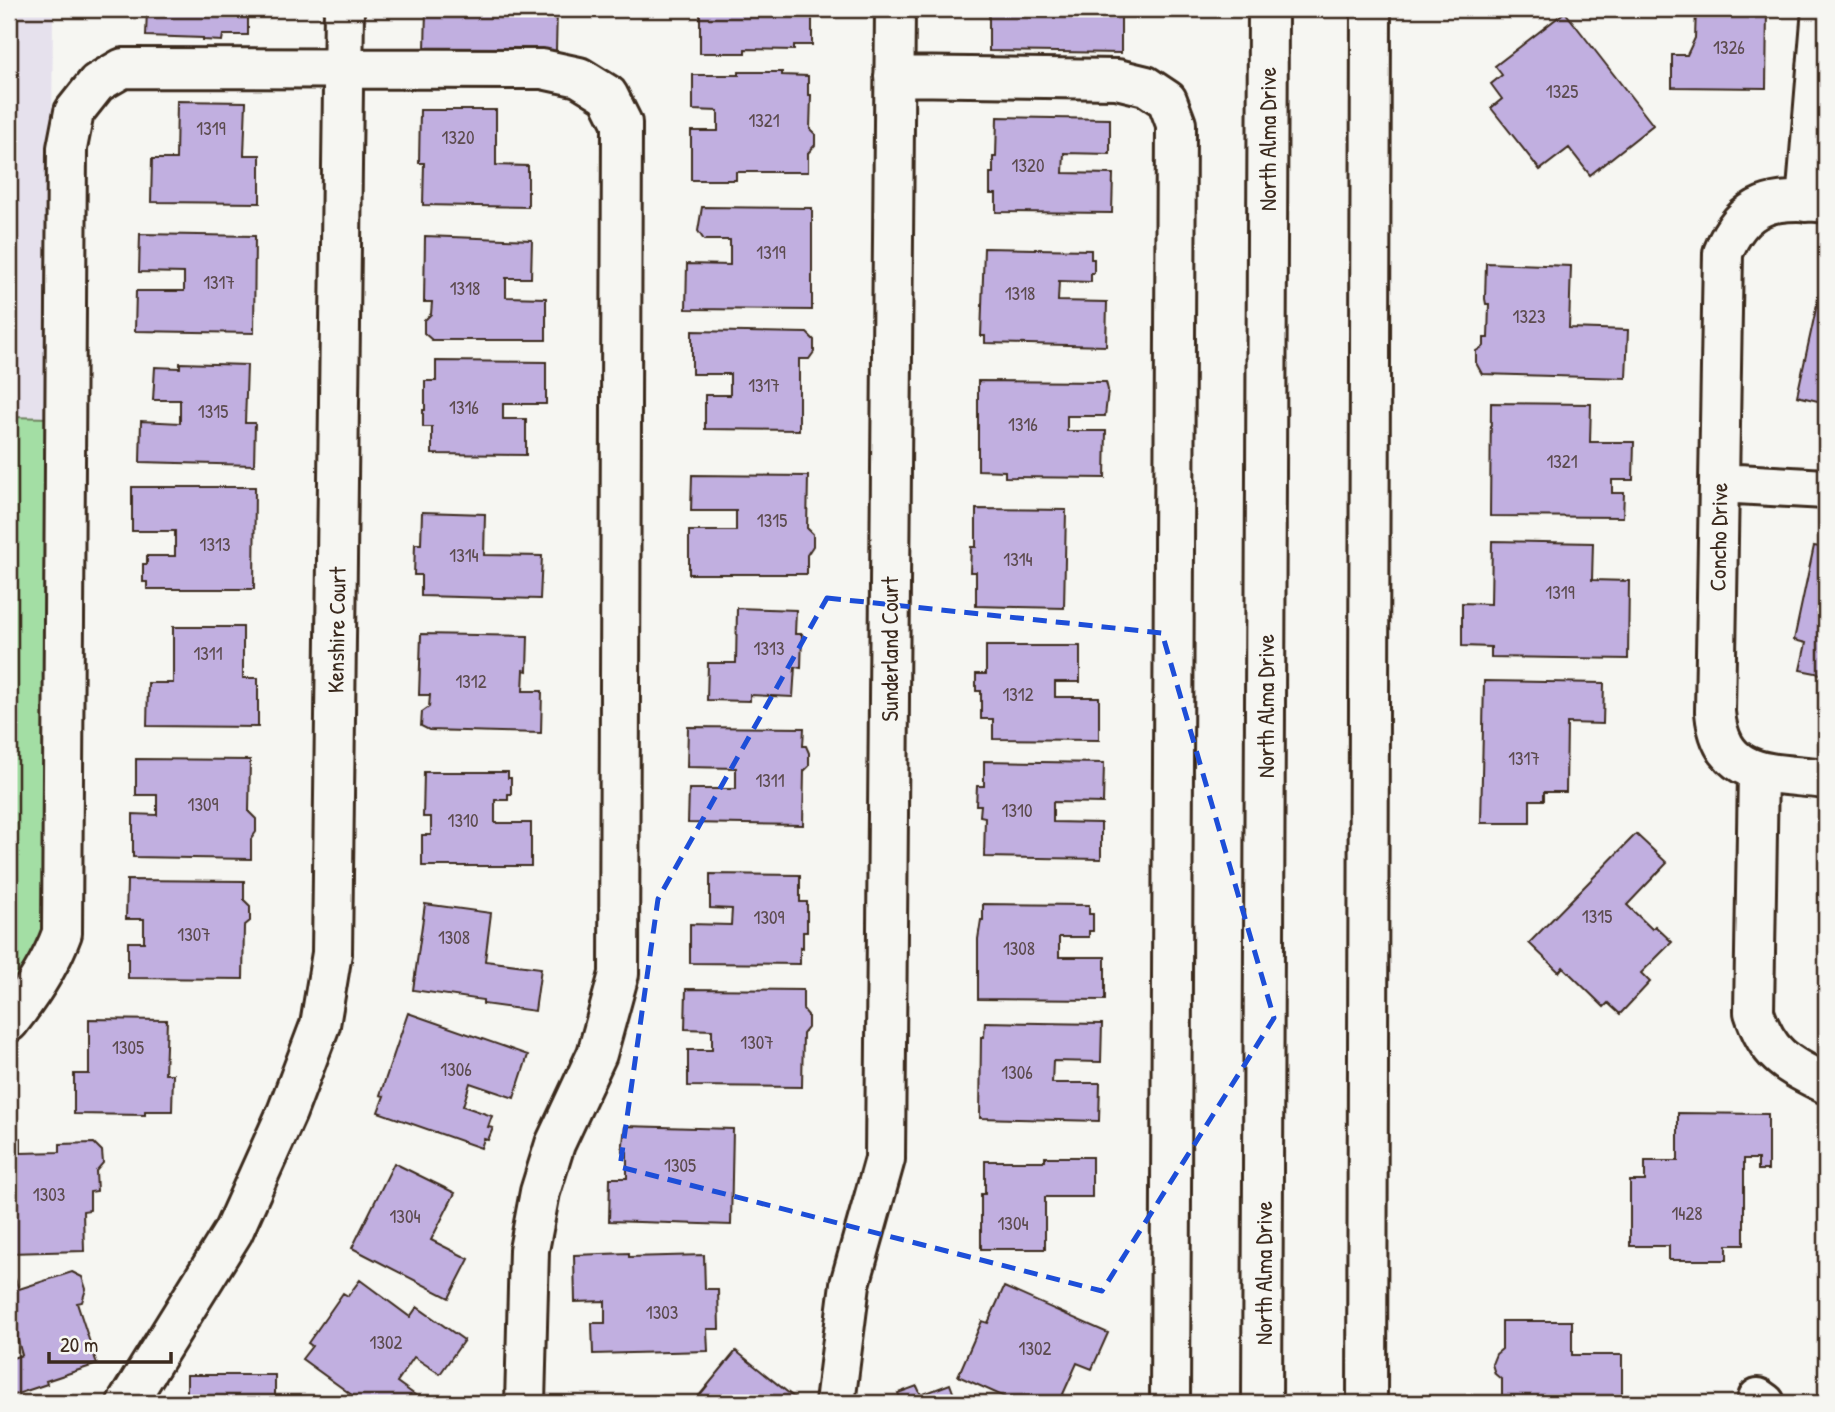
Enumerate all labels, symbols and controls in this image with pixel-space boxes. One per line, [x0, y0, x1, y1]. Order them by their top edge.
house number: 1326 [1713, 34, 1745, 60]
street label: North Alma Drive [1252, 67, 1283, 211]
house number: 1325 [1546, 78, 1578, 104]
house number: 1321 [748, 107, 780, 133]
house number: 1319 [196, 115, 226, 141]
house number: 1320 [442, 124, 474, 150]
house number: 1320 [1012, 152, 1044, 178]
house number: 1319 [756, 239, 786, 265]
house number: 1317 [203, 269, 235, 295]
house number: 1318 [450, 275, 480, 301]
house number: 1318 [1005, 280, 1035, 306]
house number: 1323 [1513, 303, 1545, 329]
house number: 1317 [748, 372, 780, 398]
house number: 1316 [449, 394, 479, 420]
house number: 1315 [198, 398, 228, 424]
house number: 1316 [1008, 411, 1038, 437]
house number: 1321 [1546, 448, 1578, 474]
street label: Concho Drive [1702, 482, 1734, 592]
house number: 1315 [757, 507, 787, 533]
house number: 1313 [200, 531, 230, 557]
house number: 1314 [449, 542, 479, 568]
house number: 1314 [1003, 546, 1033, 572]
street label: Kenshire Court [319, 565, 353, 693]
street label: Sunderland Court [874, 576, 905, 721]
house number: 1319 [1545, 579, 1575, 605]
street label: North Alma Drive [1250, 634, 1281, 778]
house number: 1313 [754, 635, 784, 661]
house number: 1311 [193, 640, 223, 666]
house number: 1312 [455, 668, 487, 694]
house number: 1312 [1002, 681, 1034, 707]
house number: 1317 [1508, 745, 1540, 771]
house number: 1311 [755, 767, 785, 793]
house number: 1309 [188, 791, 218, 817]
house number: 1310 [1002, 797, 1032, 823]
house number: 1310 [448, 807, 478, 833]
house number: 1315 [1582, 903, 1612, 929]
house number: 1309 [754, 904, 784, 930]
house number: 1307 [177, 921, 211, 947]
house number: 1308 [438, 924, 470, 950]
house number: 1308 [1003, 935, 1035, 961]
house number: 1307 [740, 1029, 774, 1055]
house number: 1305 [112, 1034, 144, 1060]
house number: 1306 [440, 1056, 472, 1082]
house number: 1306 [1001, 1059, 1033, 1085]
house number: 1305 [664, 1152, 696, 1178]
house number: 1303 [33, 1181, 65, 1207]
house number: 1428 [1671, 1200, 1703, 1226]
street label: North Alma Drive [1248, 1201, 1279, 1345]
house number: 1304 [389, 1203, 421, 1229]
house number: 1304 [997, 1210, 1029, 1236]
house number: 1303 [646, 1299, 678, 1325]
scale bar [49, 1321, 172, 1365]
house number: 1302 [370, 1329, 403, 1355]
text: 20 m [60, 1330, 98, 1359]
house number: 1302 [1019, 1335, 1052, 1361]

